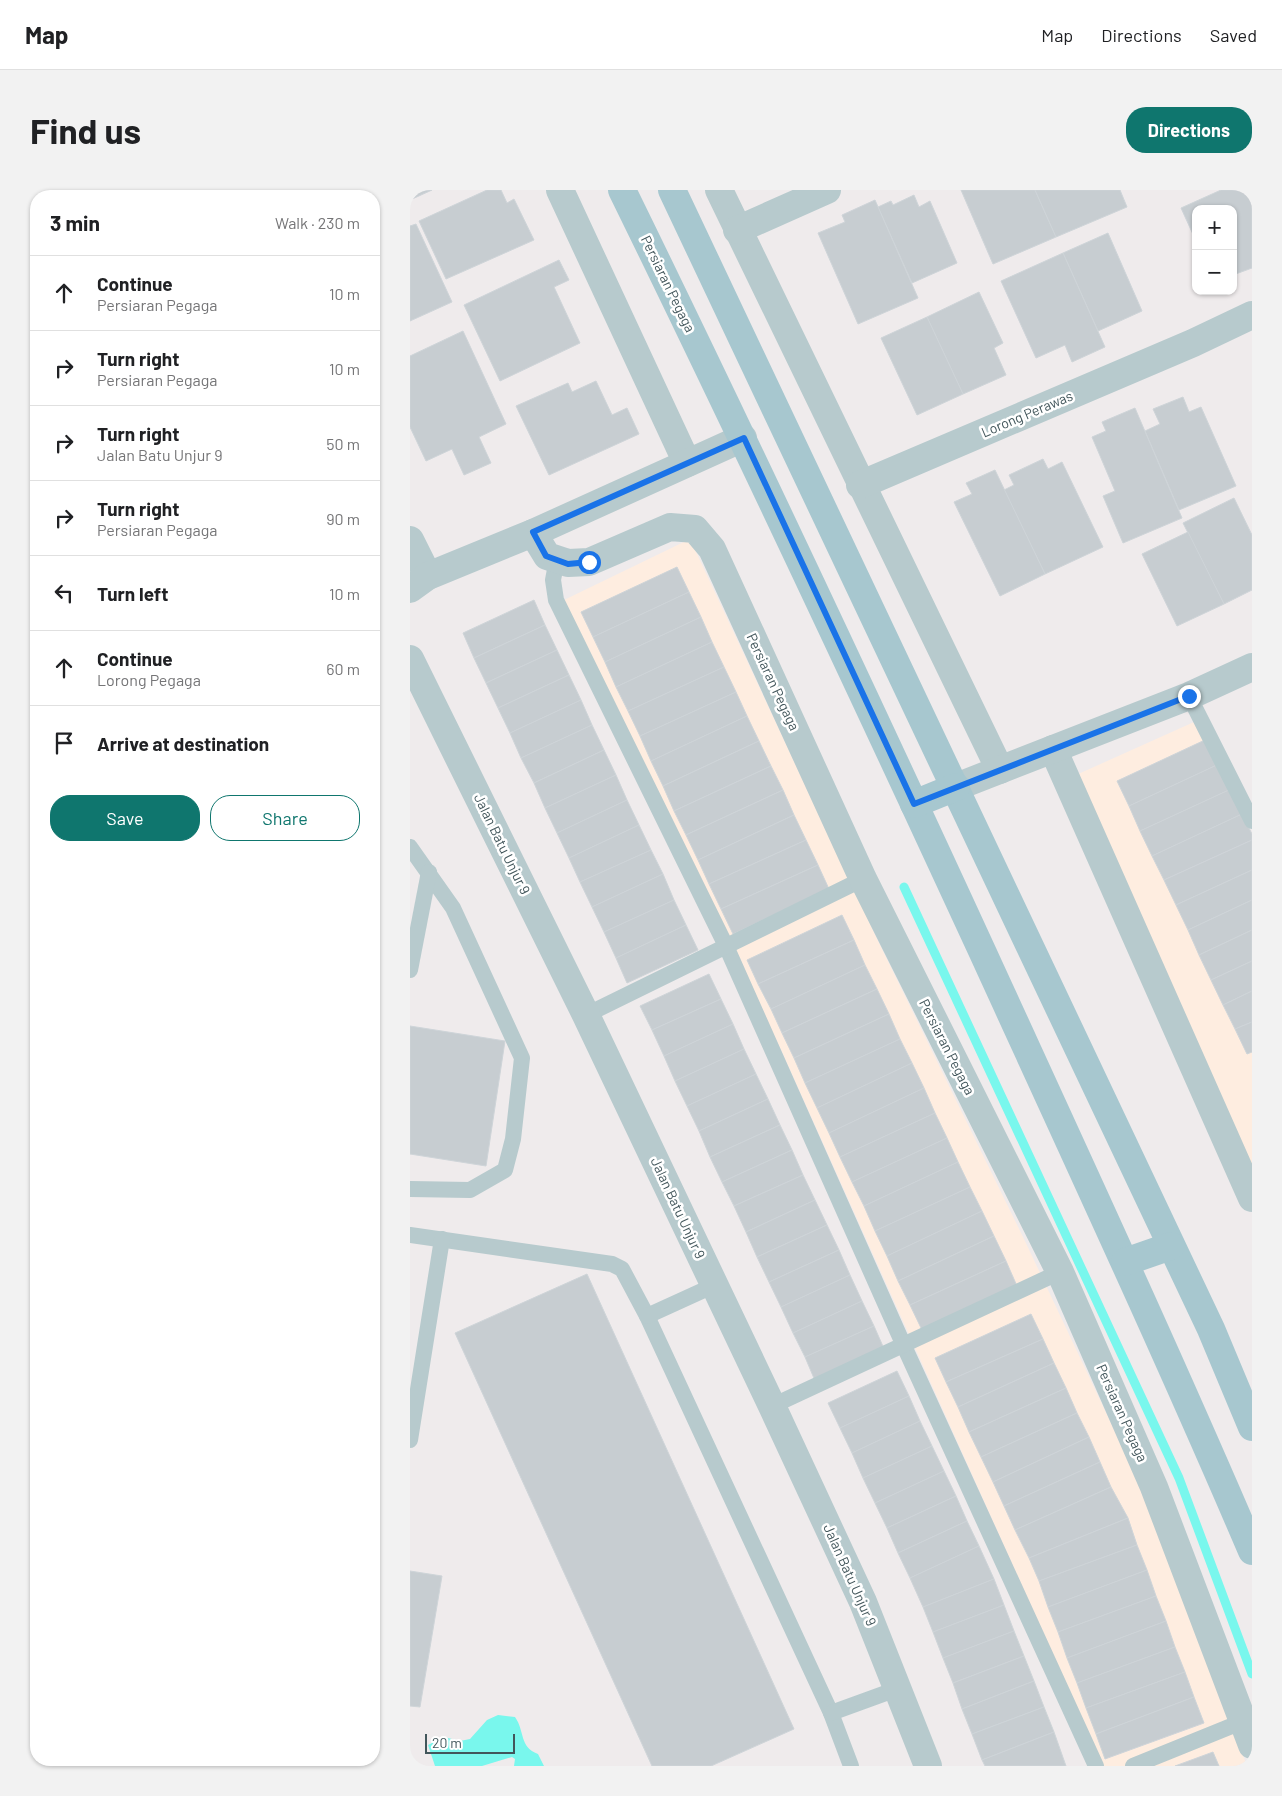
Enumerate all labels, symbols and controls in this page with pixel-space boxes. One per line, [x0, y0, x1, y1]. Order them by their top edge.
text: Map [25, 20, 68, 49]
text: Map [1041, 24, 1073, 46]
text: Directions [1101, 24, 1182, 46]
text: Saved [1210, 24, 1257, 46]
button: Directions [1126, 107, 1252, 153]
text: Find us [30, 109, 141, 151]
map controls [1192, 205, 1237, 295]
button: + [1192, 205, 1237, 250]
text: 3 min [50, 210, 100, 235]
text: Walk · 230 m [275, 213, 360, 232]
street label: Persiaran Pegaga [638, 233, 699, 335]
button: − [1192, 250, 1237, 295]
text: Continue [97, 272, 173, 295]
icon: ahead [50, 279, 78, 307]
text: 10 m [329, 284, 360, 303]
text: Persiaran Pegaga [97, 295, 217, 314]
text: Turn right [97, 347, 179, 370]
icon: right [50, 354, 78, 382]
text: 10 m [329, 359, 360, 378]
text: Persiaran Pegaga [97, 370, 217, 389]
street label: Lorong Perawas [979, 387, 1075, 440]
text: Turn right [97, 422, 179, 445]
icon: right [50, 429, 78, 457]
text: 50 m [326, 434, 360, 453]
text: Jalan Batu Unjur 9 [97, 445, 223, 464]
text: Turn right [97, 497, 179, 520]
icon: right [50, 504, 78, 532]
text: 90 m [326, 509, 360, 528]
text: Persiaran Pegaga [97, 520, 217, 539]
route start [578, 551, 601, 574]
icon: left [50, 579, 78, 607]
text: Turn left [97, 582, 168, 605]
text: 10 m [329, 584, 360, 603]
street label: Persiaran Pegaga [743, 630, 803, 733]
text: Continue [97, 647, 173, 670]
icon: ahead [50, 654, 78, 682]
text: 60 m [326, 659, 360, 678]
text: Lorong Pegaga [97, 670, 201, 689]
route end [1178, 685, 1201, 708]
icon: arrive [50, 729, 78, 757]
text: Arrive at destination [97, 732, 269, 755]
street label: Jalan Batu Unjur 9 [471, 791, 534, 897]
button: Save [50, 795, 200, 841]
button: Share [210, 795, 360, 841]
street label: Persiaran Pegaga [916, 996, 979, 1098]
street label: Jalan Batu Unjur 9 [648, 1154, 709, 1261]
street label: Persiaran Pegaga [1093, 1361, 1152, 1464]
street label: Jalan Batu Unjur 9 [820, 1521, 881, 1628]
scale bar [425, 1731, 515, 1754]
text: 20 m [432, 1734, 462, 1751]

